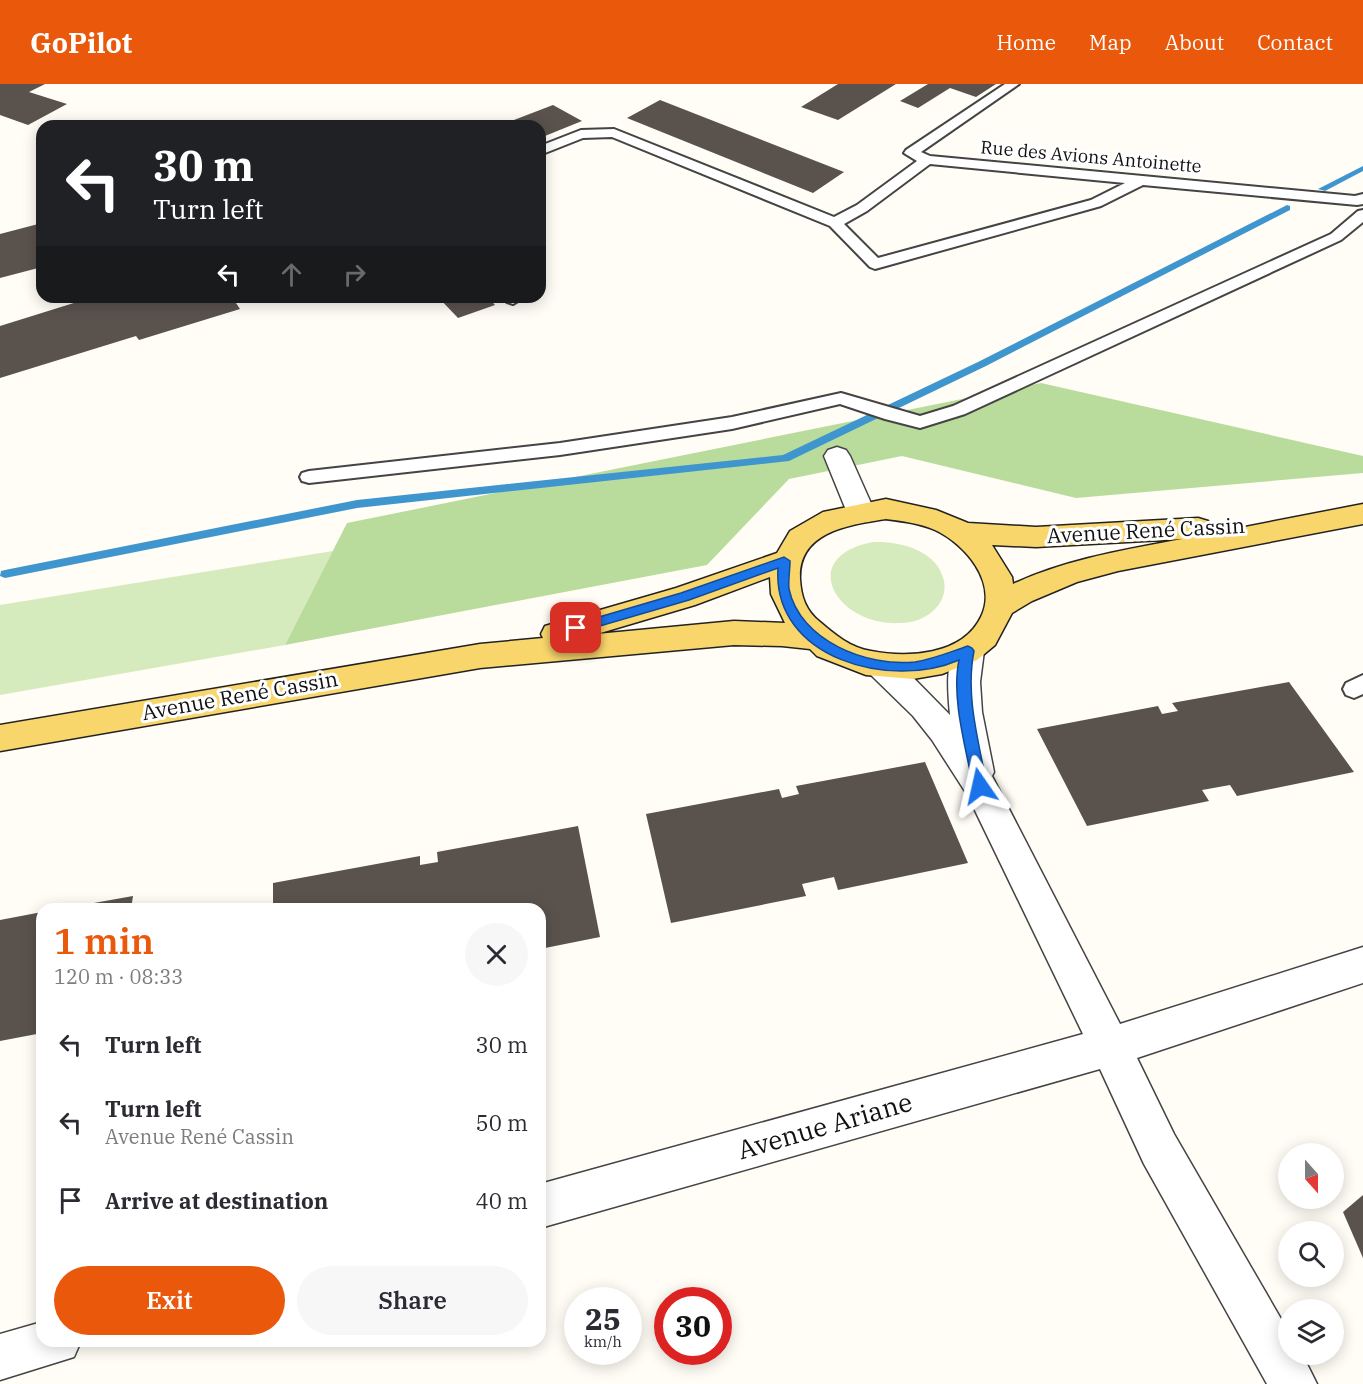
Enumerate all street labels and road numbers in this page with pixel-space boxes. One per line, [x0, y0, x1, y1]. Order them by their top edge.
street label: Rue des Avions Antoinette [980, 135, 1202, 178]
street label: Avenue René Cassin [1046, 511, 1246, 549]
street label: Avenue René Cassin [140, 664, 340, 726]
street label: Avenue Ariane [734, 1084, 916, 1166]

